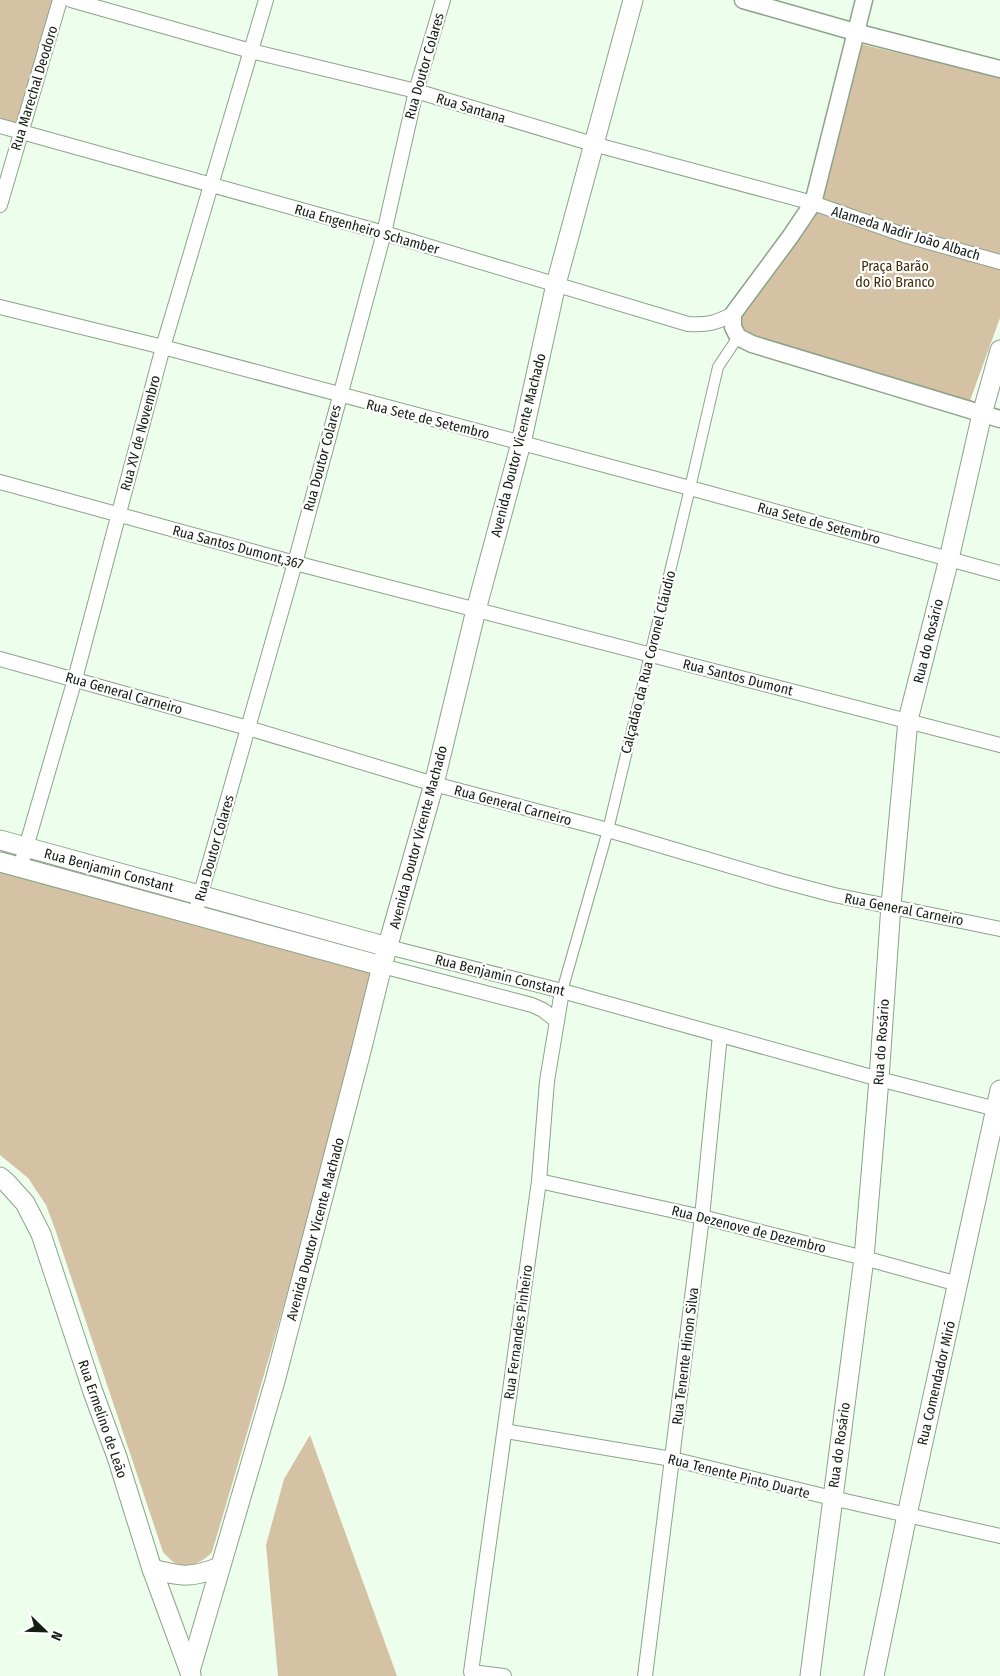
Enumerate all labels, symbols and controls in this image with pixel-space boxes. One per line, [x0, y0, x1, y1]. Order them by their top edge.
street label: Rua Doutor Colares [401, 11, 448, 121]
street label: Rua Marechal Deodoro [7, 24, 62, 153]
street label: Rua Santana [434, 90, 508, 127]
street label: Rua Engenheiro Schamber [293, 201, 441, 258]
street label: Alameda Nadir João Albach [829, 203, 982, 264]
park label: Praça Barão do Rio Branco [855, 258, 935, 291]
street label: Avenida Doutor Vicente Machado [487, 351, 550, 539]
street label: Rua XV de Novembro [117, 373, 164, 493]
street label: Rua Sete de Setembro [364, 396, 491, 443]
street label: Rua Doutor Colares [300, 403, 345, 513]
street label: Rua Sete de Setembro [756, 499, 882, 548]
street label: Rua Santos Dumont,367 [171, 522, 305, 573]
street label: Calçadão da Rua Coronel Cláudio [617, 569, 680, 756]
street label: Rua do Rosário [910, 597, 947, 685]
street label: Rua Santos Dumont [681, 656, 795, 699]
street label: Rua General Carneiro [63, 669, 184, 718]
street label: Avenida Doutor Vicente Machado [386, 744, 451, 931]
street label: Rua General Carneiro [452, 782, 573, 829]
street label: Rua Doutor Colares [191, 793, 238, 903]
street label: Rua Benjamin Constant [42, 845, 176, 896]
street label: Rua General Carneiro [843, 890, 965, 929]
street label: Rua Benjamin Constant [433, 951, 567, 1000]
street label: Rua do Rosário [870, 998, 893, 1086]
street label: Avenida Doutor Vicente Machado [283, 1136, 348, 1323]
street label: Rua Dezenove de Dezembro [670, 1202, 828, 1257]
street label: Rua Fernandes Pinheiro [501, 1264, 536, 1400]
street label: Rua Tenente Hinon Silva [669, 1286, 702, 1426]
street label: Rua Comendador Miró [914, 1319, 959, 1447]
street label: Rua Ermelino de Leão [74, 1358, 131, 1481]
street label: Rua do Rosário [825, 1401, 854, 1489]
street label: Rua Tenente Pinto Duarte [666, 1451, 812, 1502]
north arrow [20, 1606, 70, 1656]
text: N [47, 1629, 66, 1643]

